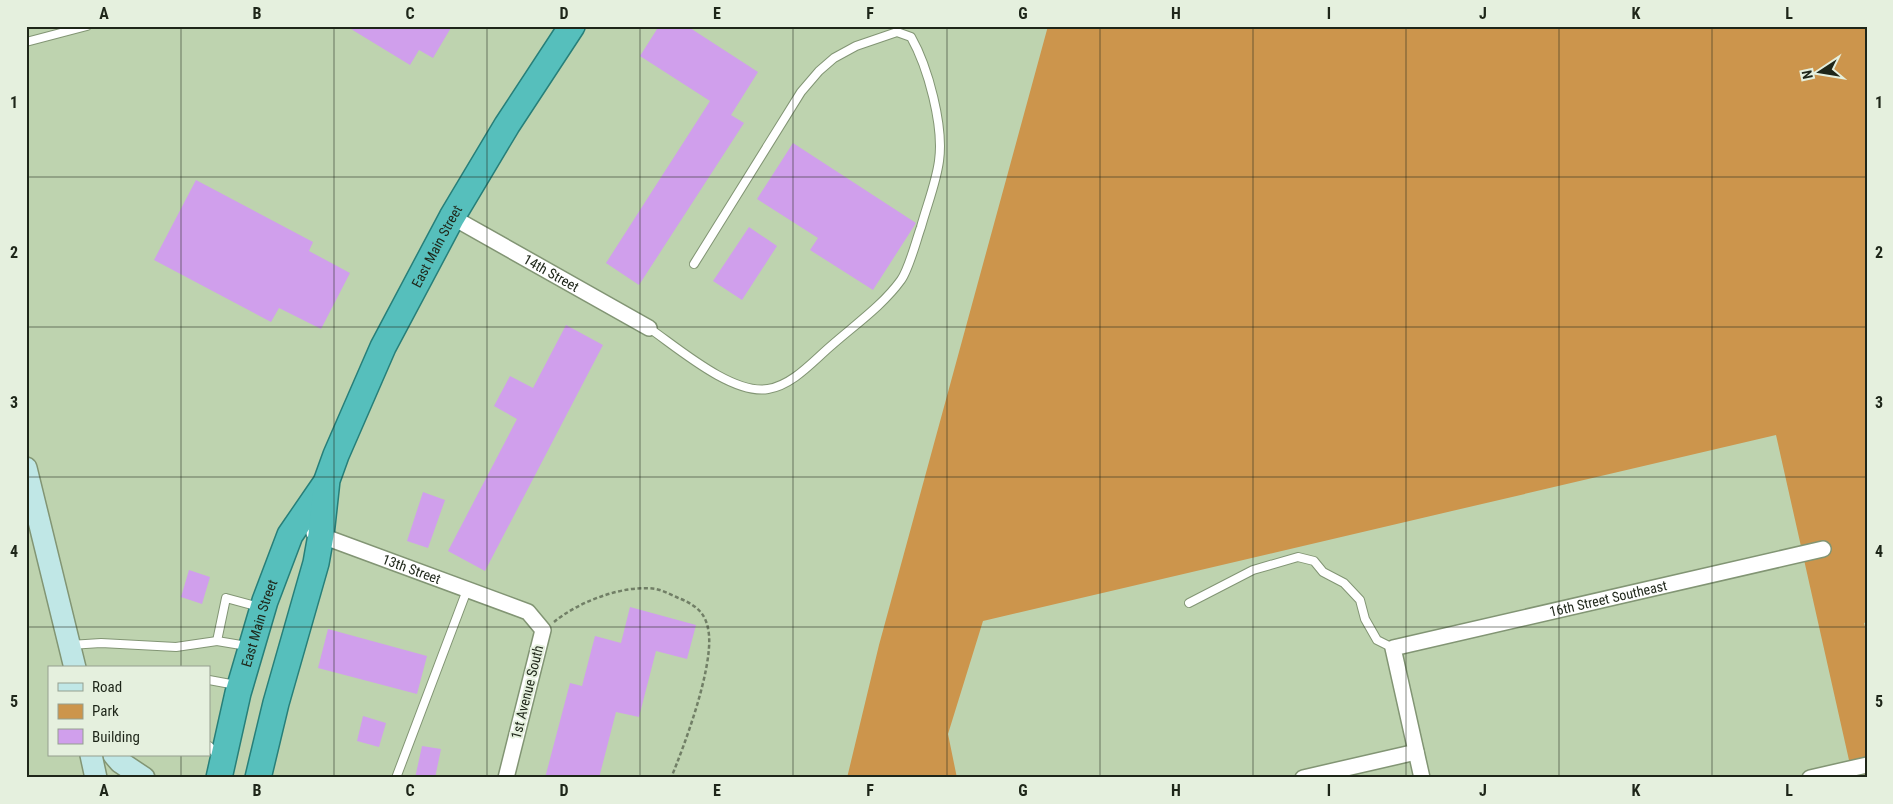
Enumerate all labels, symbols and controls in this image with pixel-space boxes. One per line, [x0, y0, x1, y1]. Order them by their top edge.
text: A [99, 4, 109, 23]
text: B [253, 4, 262, 23]
text: C [405, 4, 415, 23]
text: D [559, 4, 569, 23]
text: E [713, 4, 721, 23]
text: F [866, 4, 874, 23]
text: G [1018, 4, 1028, 23]
text: H [1171, 4, 1181, 23]
text: I [1327, 4, 1331, 23]
text: J [1479, 4, 1487, 23]
text: K [1632, 4, 1641, 23]
text: L [1785, 4, 1793, 23]
north arrow [1796, 48, 1846, 98]
text: N [1799, 69, 1816, 81]
text: 1 [10, 93, 18, 112]
text: 1 [1875, 93, 1883, 112]
street label: East Main Street [408, 202, 465, 290]
text: 2 [10, 243, 18, 262]
text: 2 [1875, 243, 1883, 262]
street label: 14th Street [521, 251, 582, 295]
text: 3 [10, 393, 18, 412]
text: 3 [1875, 393, 1883, 412]
text: 4 [10, 542, 18, 561]
text: 4 [1875, 542, 1883, 561]
street label: 13th Street [380, 551, 443, 587]
street label: East Main Street [238, 577, 280, 669]
street label: 16th Street Southeast [1548, 577, 1668, 620]
street label: 1st Avenue South [508, 643, 546, 741]
legend [48, 666, 210, 756]
text: Road [92, 678, 122, 696]
text: 5 [10, 692, 18, 711]
text: 5 [1875, 692, 1883, 711]
text: Park [92, 702, 119, 720]
text: Building [92, 728, 140, 746]
text: A [99, 781, 109, 800]
text: B [253, 781, 262, 800]
text: C [405, 781, 415, 800]
text: D [559, 781, 569, 800]
text: E [713, 781, 721, 800]
text: F [866, 781, 874, 800]
text: G [1018, 781, 1028, 800]
text: H [1171, 781, 1181, 800]
text: I [1327, 781, 1331, 800]
text: J [1479, 781, 1487, 800]
text: K [1632, 781, 1641, 800]
text: L [1785, 781, 1793, 800]

